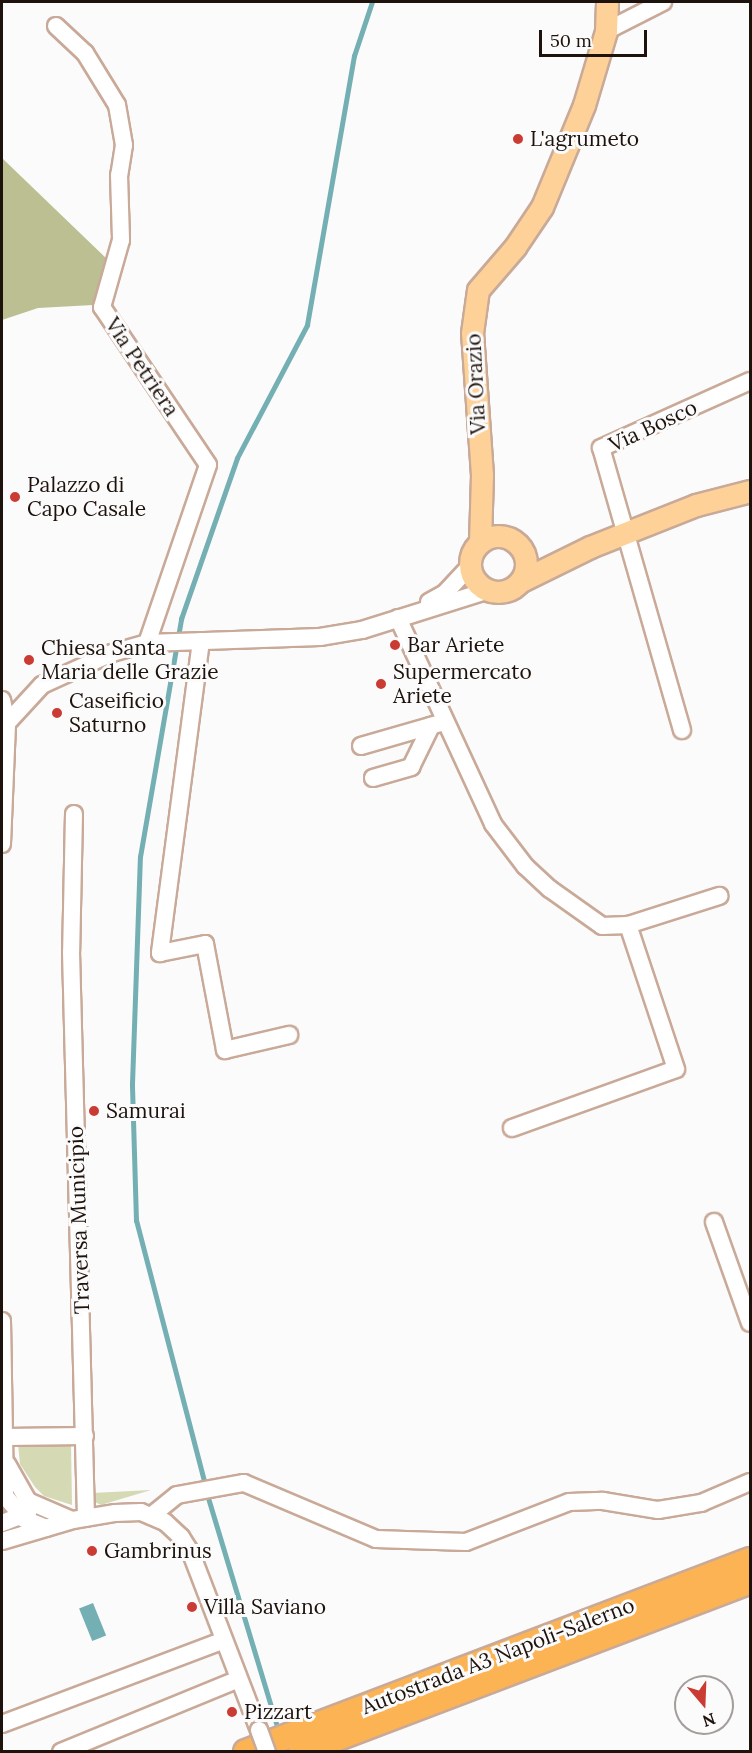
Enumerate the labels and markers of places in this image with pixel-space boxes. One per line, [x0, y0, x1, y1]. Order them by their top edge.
place label: L'agrumeto [530, 126, 639, 152]
marker: L'agrumeto [511, 132, 525, 146]
place label: Palazzo di Capo Casale [27, 472, 146, 522]
marker: Palazzo di Capo Casale [8, 490, 22, 504]
place label: Bar Ariete [407, 632, 504, 658]
place label: Chiesa Santa Maria delle Grazie [41, 635, 219, 685]
marker: Bar Ariete [388, 638, 402, 652]
marker: Chiesa Santa Maria delle Grazie [22, 653, 36, 667]
place label: Supermercato Ariete [393, 659, 532, 709]
marker: Supermercato Ariete [374, 677, 388, 691]
place label: Caseificio Saturno [69, 688, 164, 738]
marker: Caseificio Saturno [50, 706, 64, 720]
place label: Samurai [106, 1098, 186, 1124]
marker: Samurai [87, 1104, 101, 1118]
place label: Gambrinus [104, 1538, 212, 1564]
marker: Gambrinus [85, 1544, 99, 1558]
place label: Villa Saviano [204, 1594, 326, 1620]
marker: Villa Saviano [185, 1600, 199, 1614]
place label: Pizzart [244, 1699, 312, 1725]
marker: Pizzart [225, 1705, 239, 1719]

